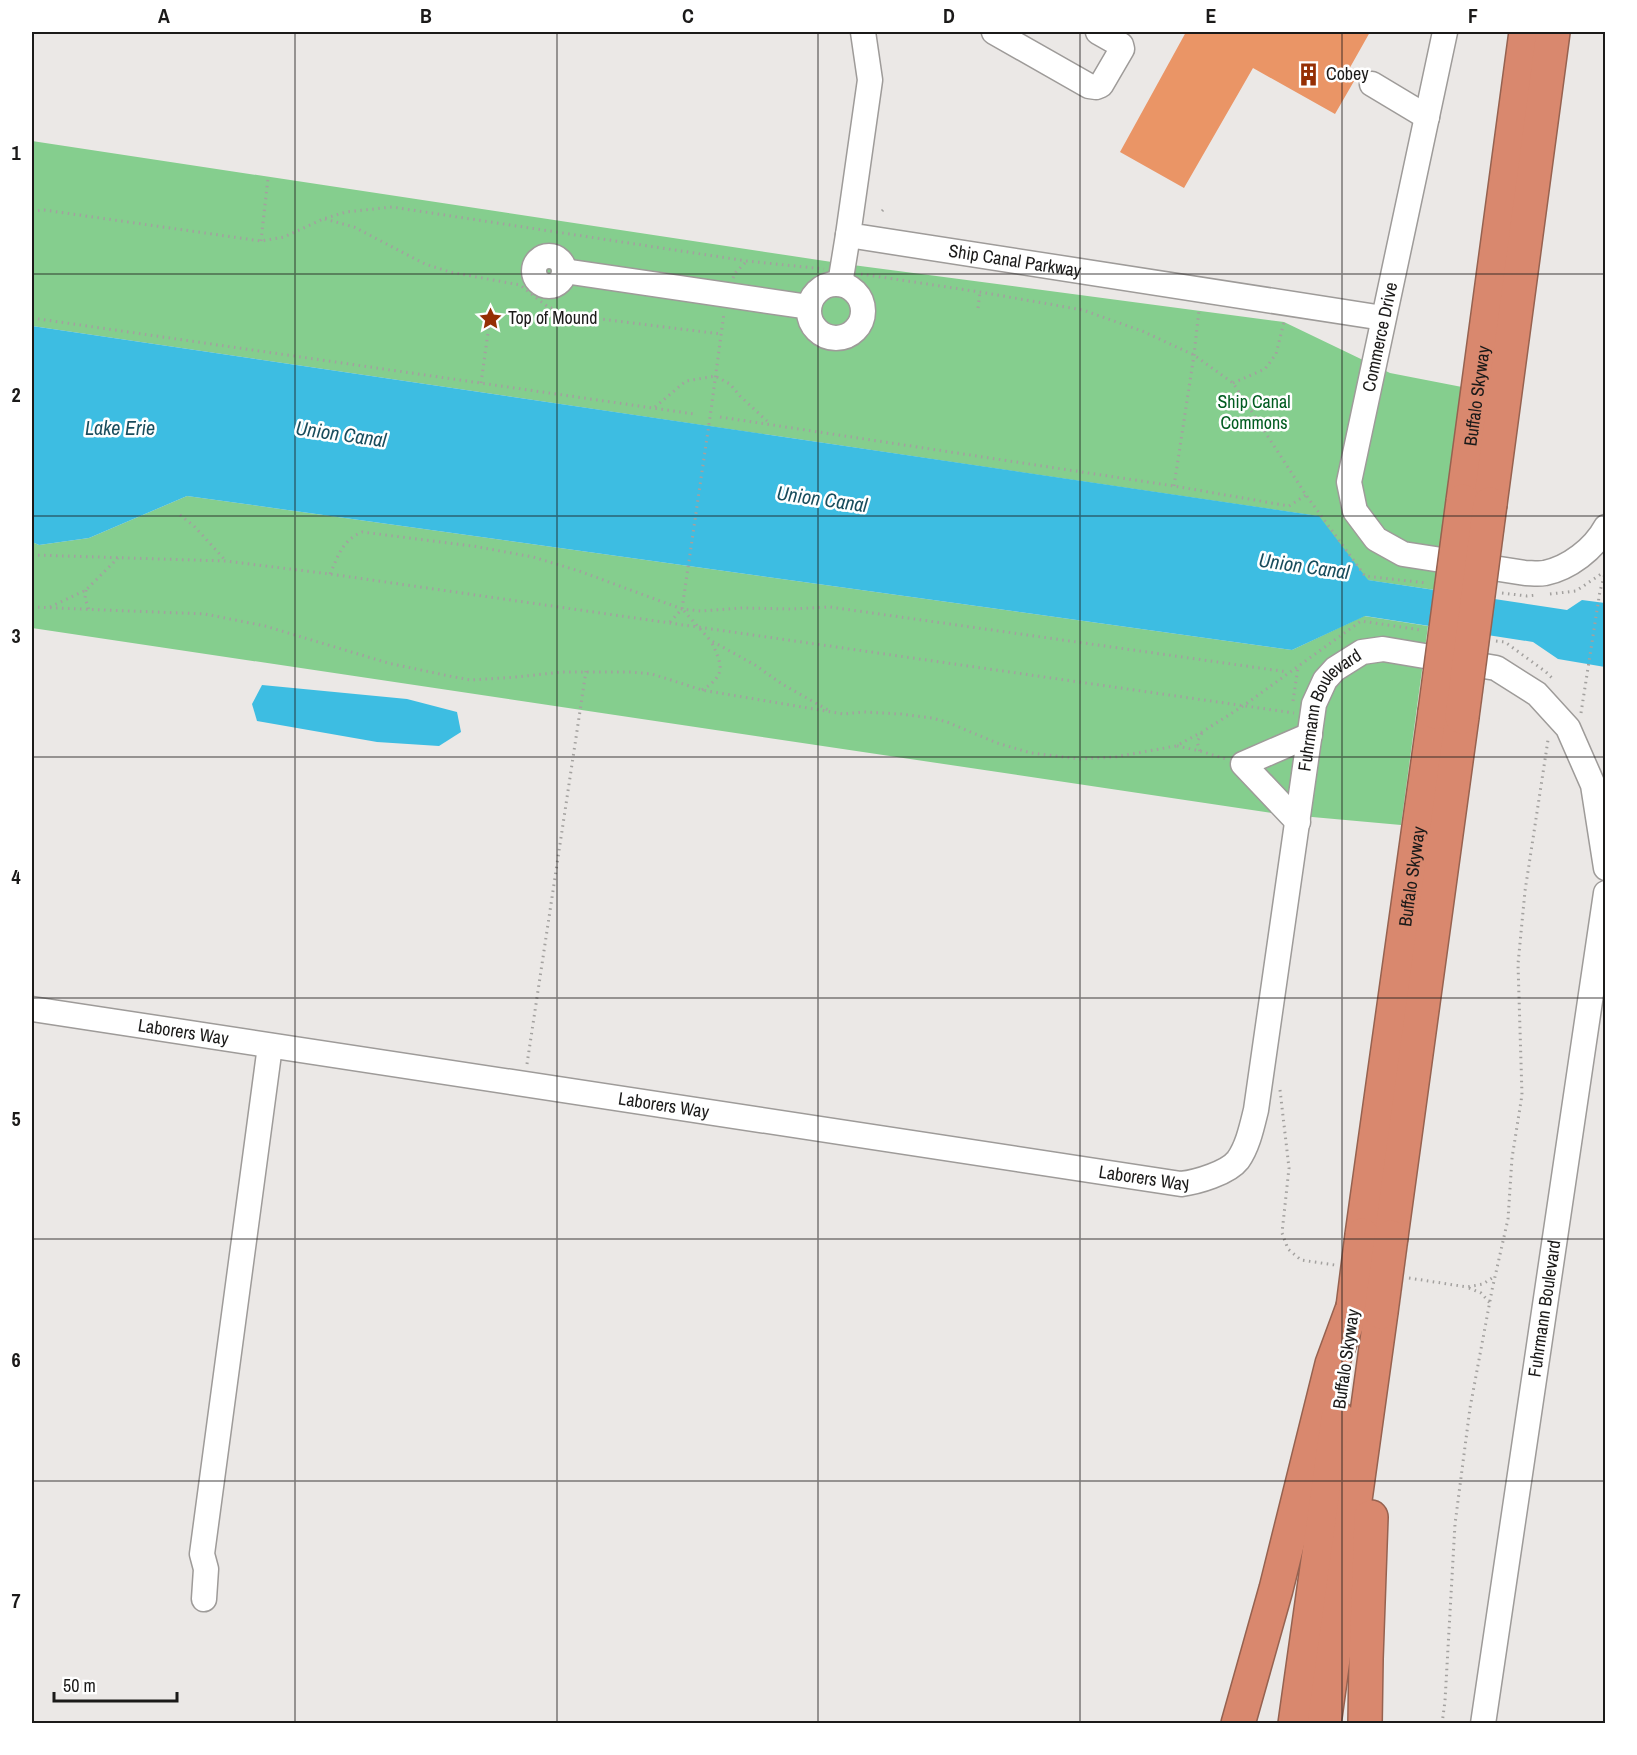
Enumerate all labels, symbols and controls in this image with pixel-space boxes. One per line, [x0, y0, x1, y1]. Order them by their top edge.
text: A [158, 2, 170, 29]
text: B [420, 2, 432, 29]
text: C [682, 2, 694, 29]
text: D [943, 2, 955, 29]
text: E [1206, 2, 1217, 29]
text: F [1468, 2, 1478, 29]
building icon: Cobey [1295, 61, 1321, 87]
place label: Cobey [1326, 61, 1369, 86]
text: 1 [11, 139, 21, 166]
street label: Ship Canal Parkway [947, 238, 1084, 283]
street label: Commerce Drive [1356, 280, 1403, 394]
place icon: Top of Mound [477, 305, 503, 331]
place label: Top of Mound [508, 305, 597, 330]
street label: Buffalo Skyway [1458, 344, 1496, 447]
text: 2 [11, 381, 21, 408]
park label: Ship Canal Commons [1217, 389, 1291, 435]
water label: Lake Erie [85, 414, 155, 441]
water label: Union Canal [294, 414, 388, 453]
water label: Union Canal [775, 479, 869, 518]
water label: Union Canal [1257, 546, 1351, 585]
text: 3 [11, 622, 21, 649]
street label: Fuhrmann Boulevard [1292, 643, 1366, 773]
street label: Buffalo Skyway [1392, 824, 1431, 928]
text: 4 [11, 863, 21, 890]
street label: Laborers Way [136, 1012, 231, 1051]
street label: Laborers Way [617, 1085, 711, 1124]
text: 5 [11, 1105, 21, 1132]
street label: Laborers Way [1097, 1159, 1192, 1196]
street label: Fuhrmann Boulevard [1522, 1238, 1566, 1379]
street label: Buffalo Skyway [1326, 1307, 1365, 1411]
text: 6 [11, 1346, 21, 1373]
text: 7 [11, 1587, 21, 1614]
scale bar [54, 1665, 177, 1703]
text: 50 m [63, 1673, 96, 1698]

